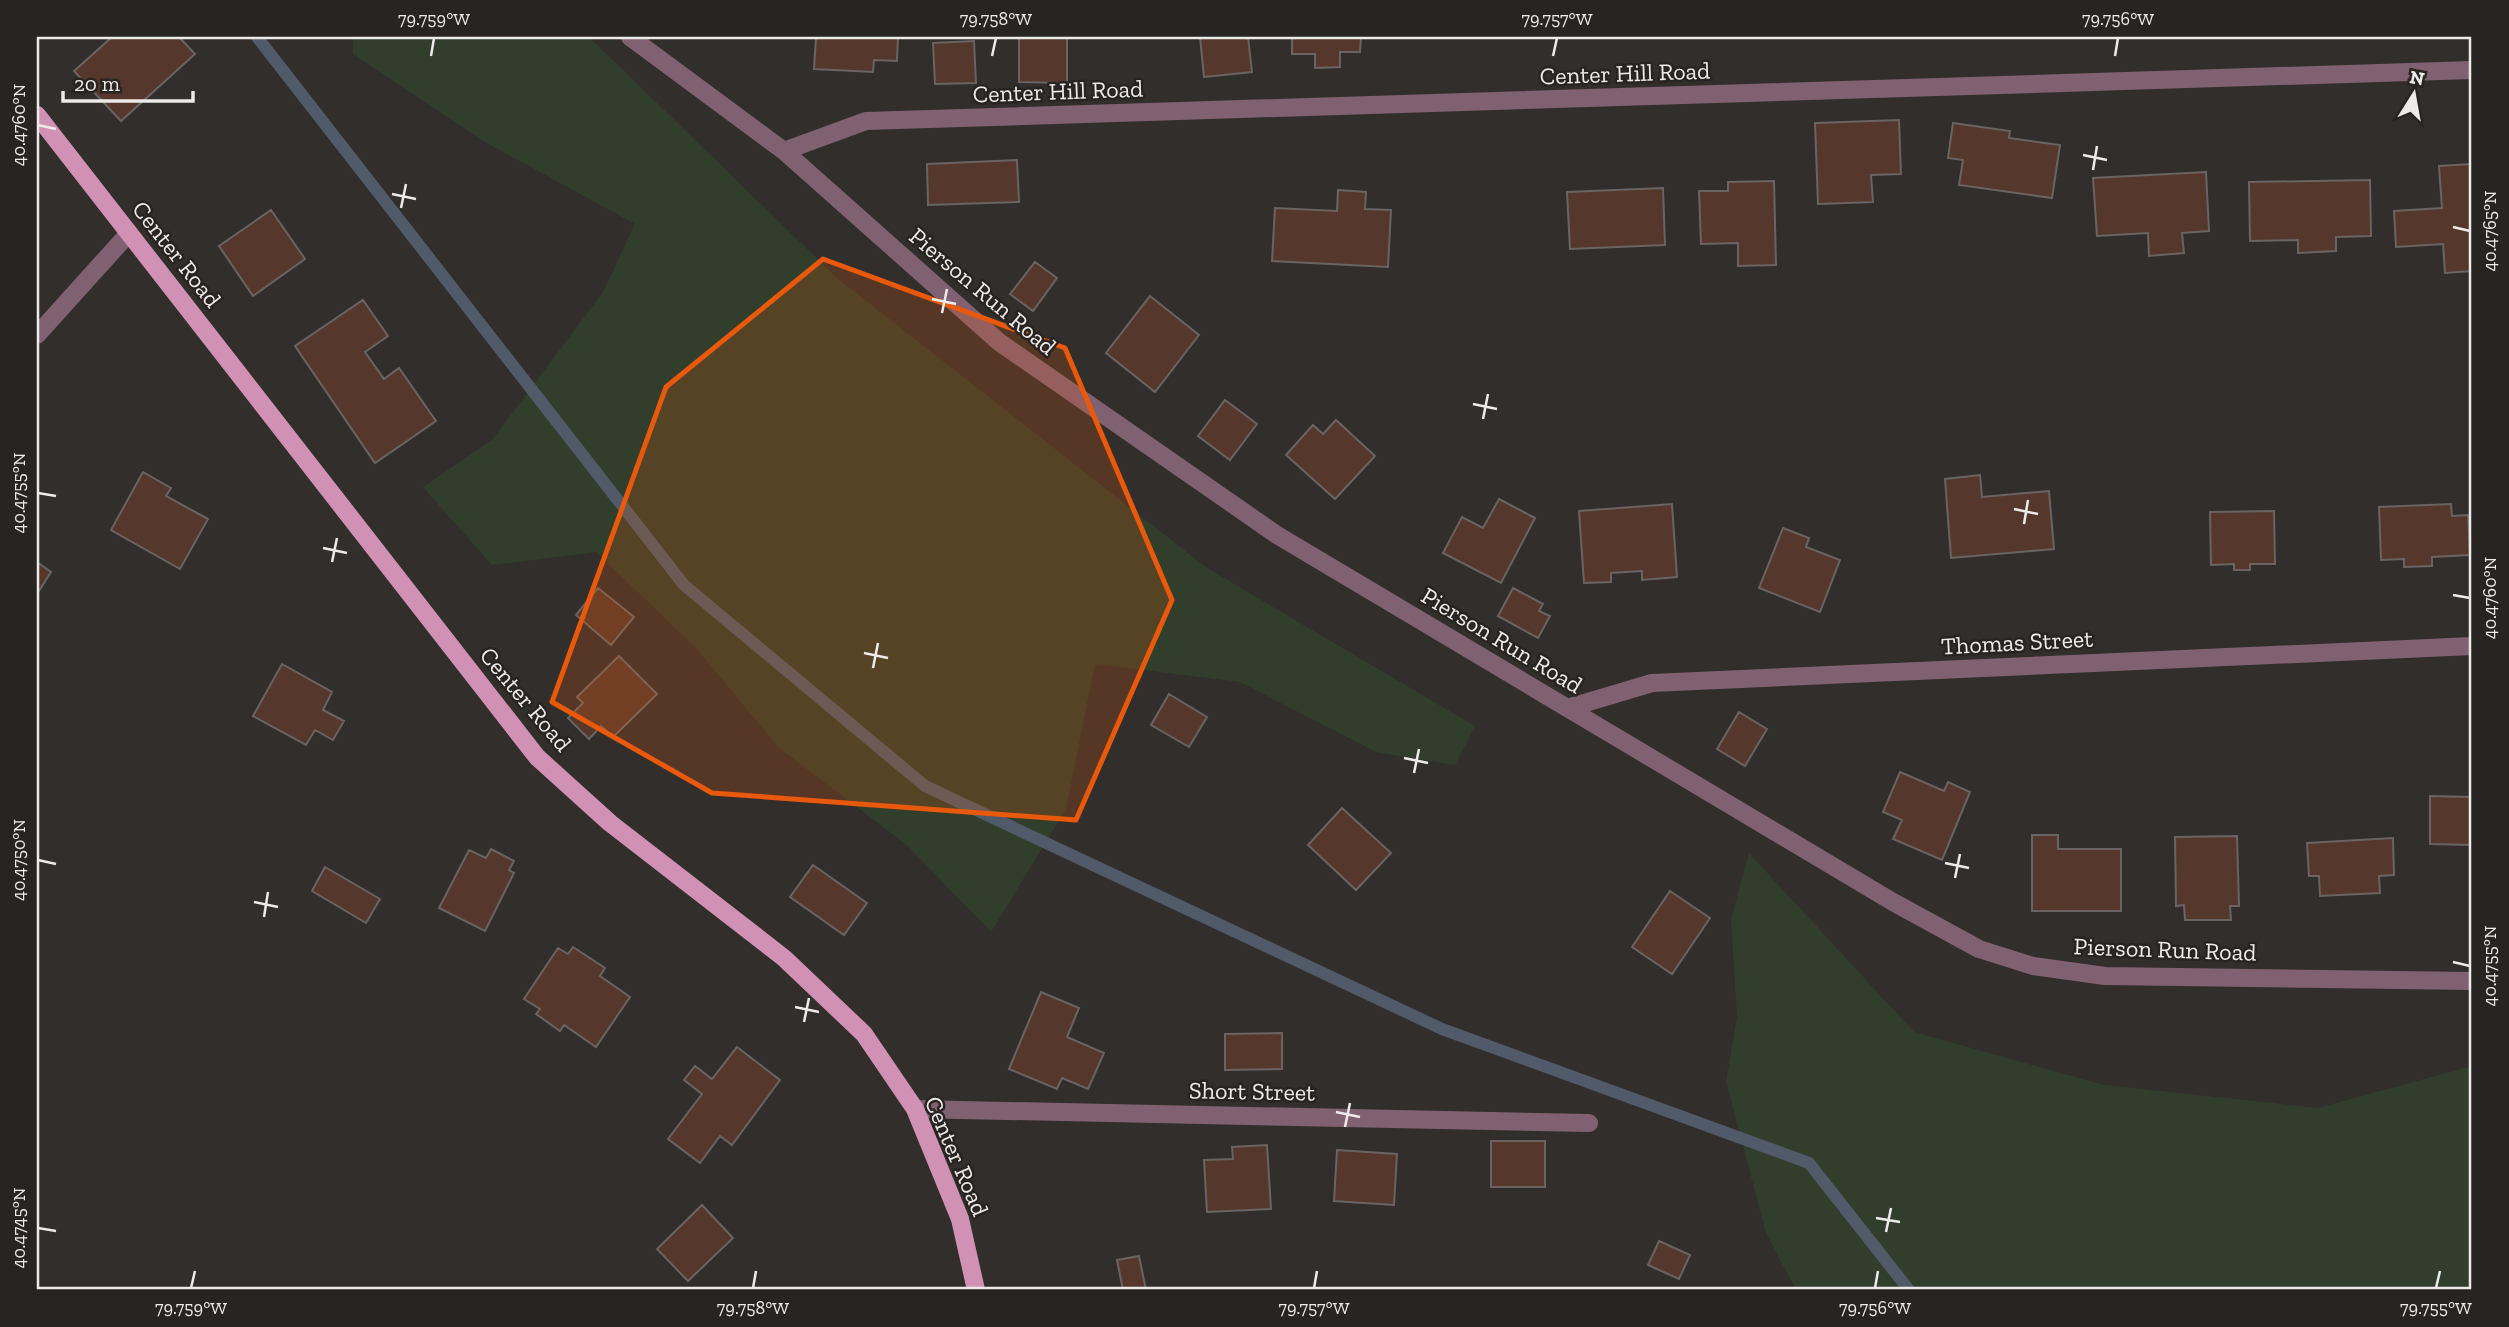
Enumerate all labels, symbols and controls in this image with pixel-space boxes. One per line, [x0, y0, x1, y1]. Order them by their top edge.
text: 79.759°W [398, 8, 470, 30]
text: 79.758°W [960, 8, 1032, 30]
text: 79.757°W [1521, 8, 1593, 30]
text: 79.756°W [2082, 8, 2154, 30]
street label: Center Hill Road [1539, 56, 1711, 90]
scale bar [63, 60, 192, 104]
north arrow [2380, 60, 2450, 130]
text: N [2408, 65, 2426, 90]
text: 20 m [74, 71, 120, 96]
street label: Center Hill Road [972, 74, 1144, 108]
text: 40.4760°N [8, 84, 30, 166]
text: 40.4765°N [2479, 191, 2501, 271]
street label: Center Road [126, 195, 228, 313]
street label: Pierson Run Road [904, 221, 1062, 361]
text: 40.4755°N [8, 453, 30, 533]
text: 40.4760°N [2479, 557, 2501, 639]
street label: Pierson Run Road [1416, 580, 1588, 700]
street label: Thomas Street [1940, 624, 2094, 660]
street label: Center Road [474, 641, 578, 757]
text: 40.4750°N [8, 819, 30, 901]
text: 40.4755°N [2479, 926, 2501, 1006]
street label: Pierson Run Road [2073, 931, 2257, 967]
street label: Short Street [1189, 1075, 1315, 1107]
street label: Center Road [919, 1092, 995, 1220]
text: 40.4745°N [8, 1188, 30, 1268]
text: 79.759°W [155, 1297, 227, 1319]
text: 79.758°W [717, 1297, 789, 1319]
text: 79.757°W [1278, 1297, 1350, 1319]
text: 79.756°W [1839, 1297, 1911, 1319]
text: 79.755°W [2400, 1297, 2472, 1319]

